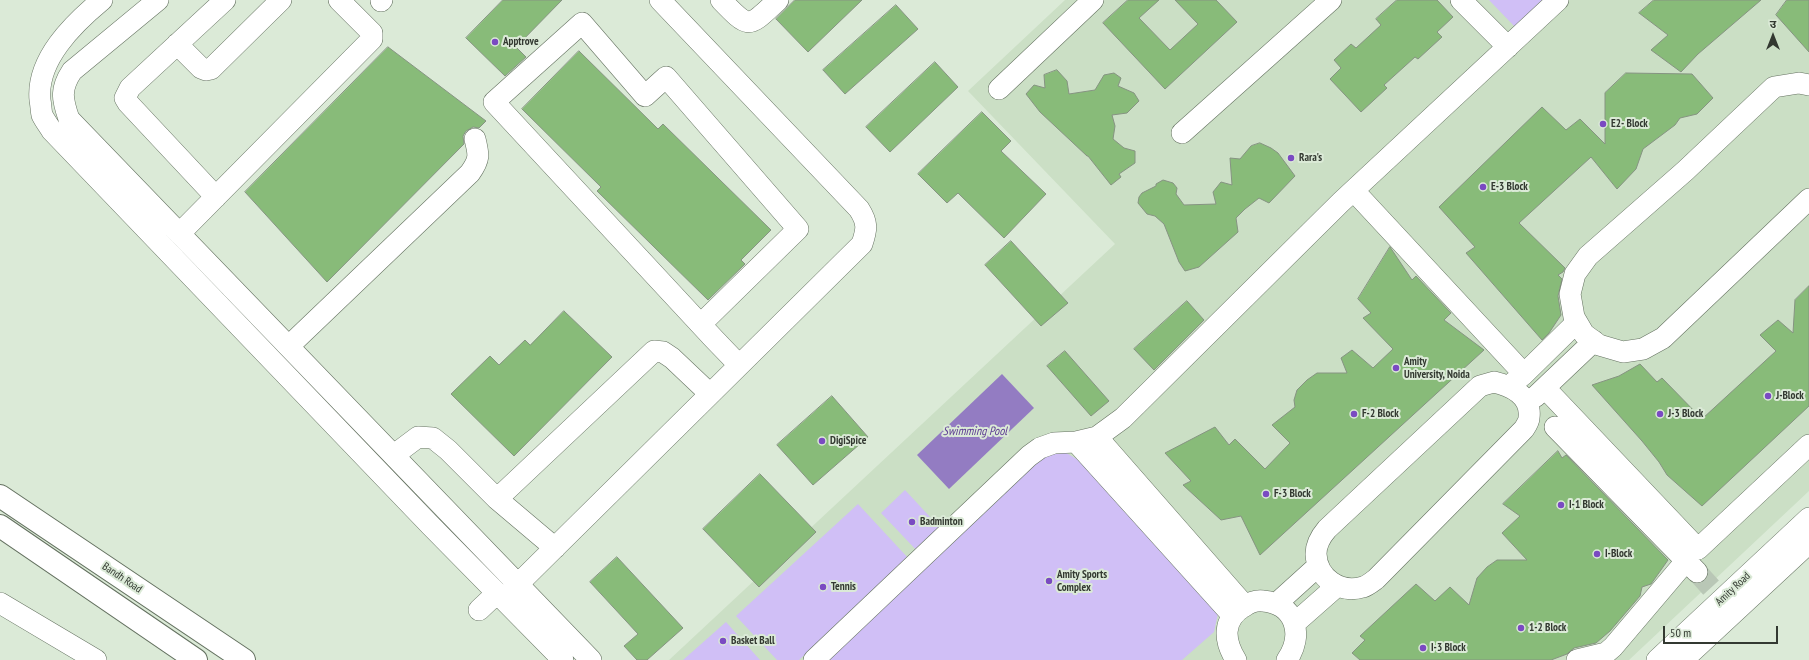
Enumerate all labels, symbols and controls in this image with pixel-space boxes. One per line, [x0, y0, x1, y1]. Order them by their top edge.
north arrow [1753, 16, 1793, 56]
text: उ [1770, 17, 1776, 31]
place label: Apptrove [503, 35, 539, 49]
marker: Apptrove [490, 37, 500, 47]
place label: E2- Block [1611, 117, 1648, 131]
marker: E2- Block [1598, 119, 1608, 129]
place label: Rara's [1299, 151, 1322, 165]
marker: Rara's [1286, 153, 1296, 163]
place label: E-3 Block [1491, 180, 1528, 194]
marker: E-3 Block [1478, 182, 1488, 192]
place label: Amity University, Noida [1404, 355, 1470, 381]
marker: Amity University, Noida [1391, 363, 1401, 373]
place label: J-Block [1776, 389, 1804, 403]
marker: J-Block [1763, 391, 1773, 401]
place label: F-2 Block [1362, 407, 1399, 421]
place label: J-3 Block [1668, 407, 1703, 421]
marker: F-2 Block [1349, 409, 1359, 419]
marker: J-3 Block [1655, 409, 1665, 419]
water label: Swimming Pool [943, 425, 1007, 439]
place label: DigiSpice [830, 434, 866, 448]
marker: DigiSpice [817, 436, 827, 446]
place label: F-3 Block [1274, 487, 1311, 501]
marker: F-3 Block [1261, 489, 1271, 499]
place label: I-1 Block [1569, 498, 1604, 512]
marker: I-1 Block [1556, 500, 1566, 510]
place label: Badminton [920, 515, 963, 529]
marker: Badminton [907, 517, 917, 527]
place label: I-Block [1605, 547, 1632, 561]
marker: I-Block [1592, 549, 1602, 559]
street label: Bandh Road [100, 560, 144, 596]
place label: Amity Sports Complex [1057, 568, 1107, 594]
street label: Amity Road [1713, 570, 1753, 608]
marker: Amity Sports Complex [1044, 576, 1054, 586]
place label: Tennis [831, 580, 856, 594]
marker: Tennis [818, 582, 828, 592]
scale bar [1665, 618, 1780, 644]
place label: 1-2 Block [1529, 621, 1566, 635]
marker: 1-2 Block [1516, 623, 1526, 633]
text: 50 m [1670, 625, 1691, 640]
place label: Basket Ball [731, 634, 775, 648]
marker: Basket Ball [718, 636, 728, 646]
place label: I-3 Block [1431, 641, 1466, 655]
marker: I-3 Block [1418, 643, 1428, 653]

